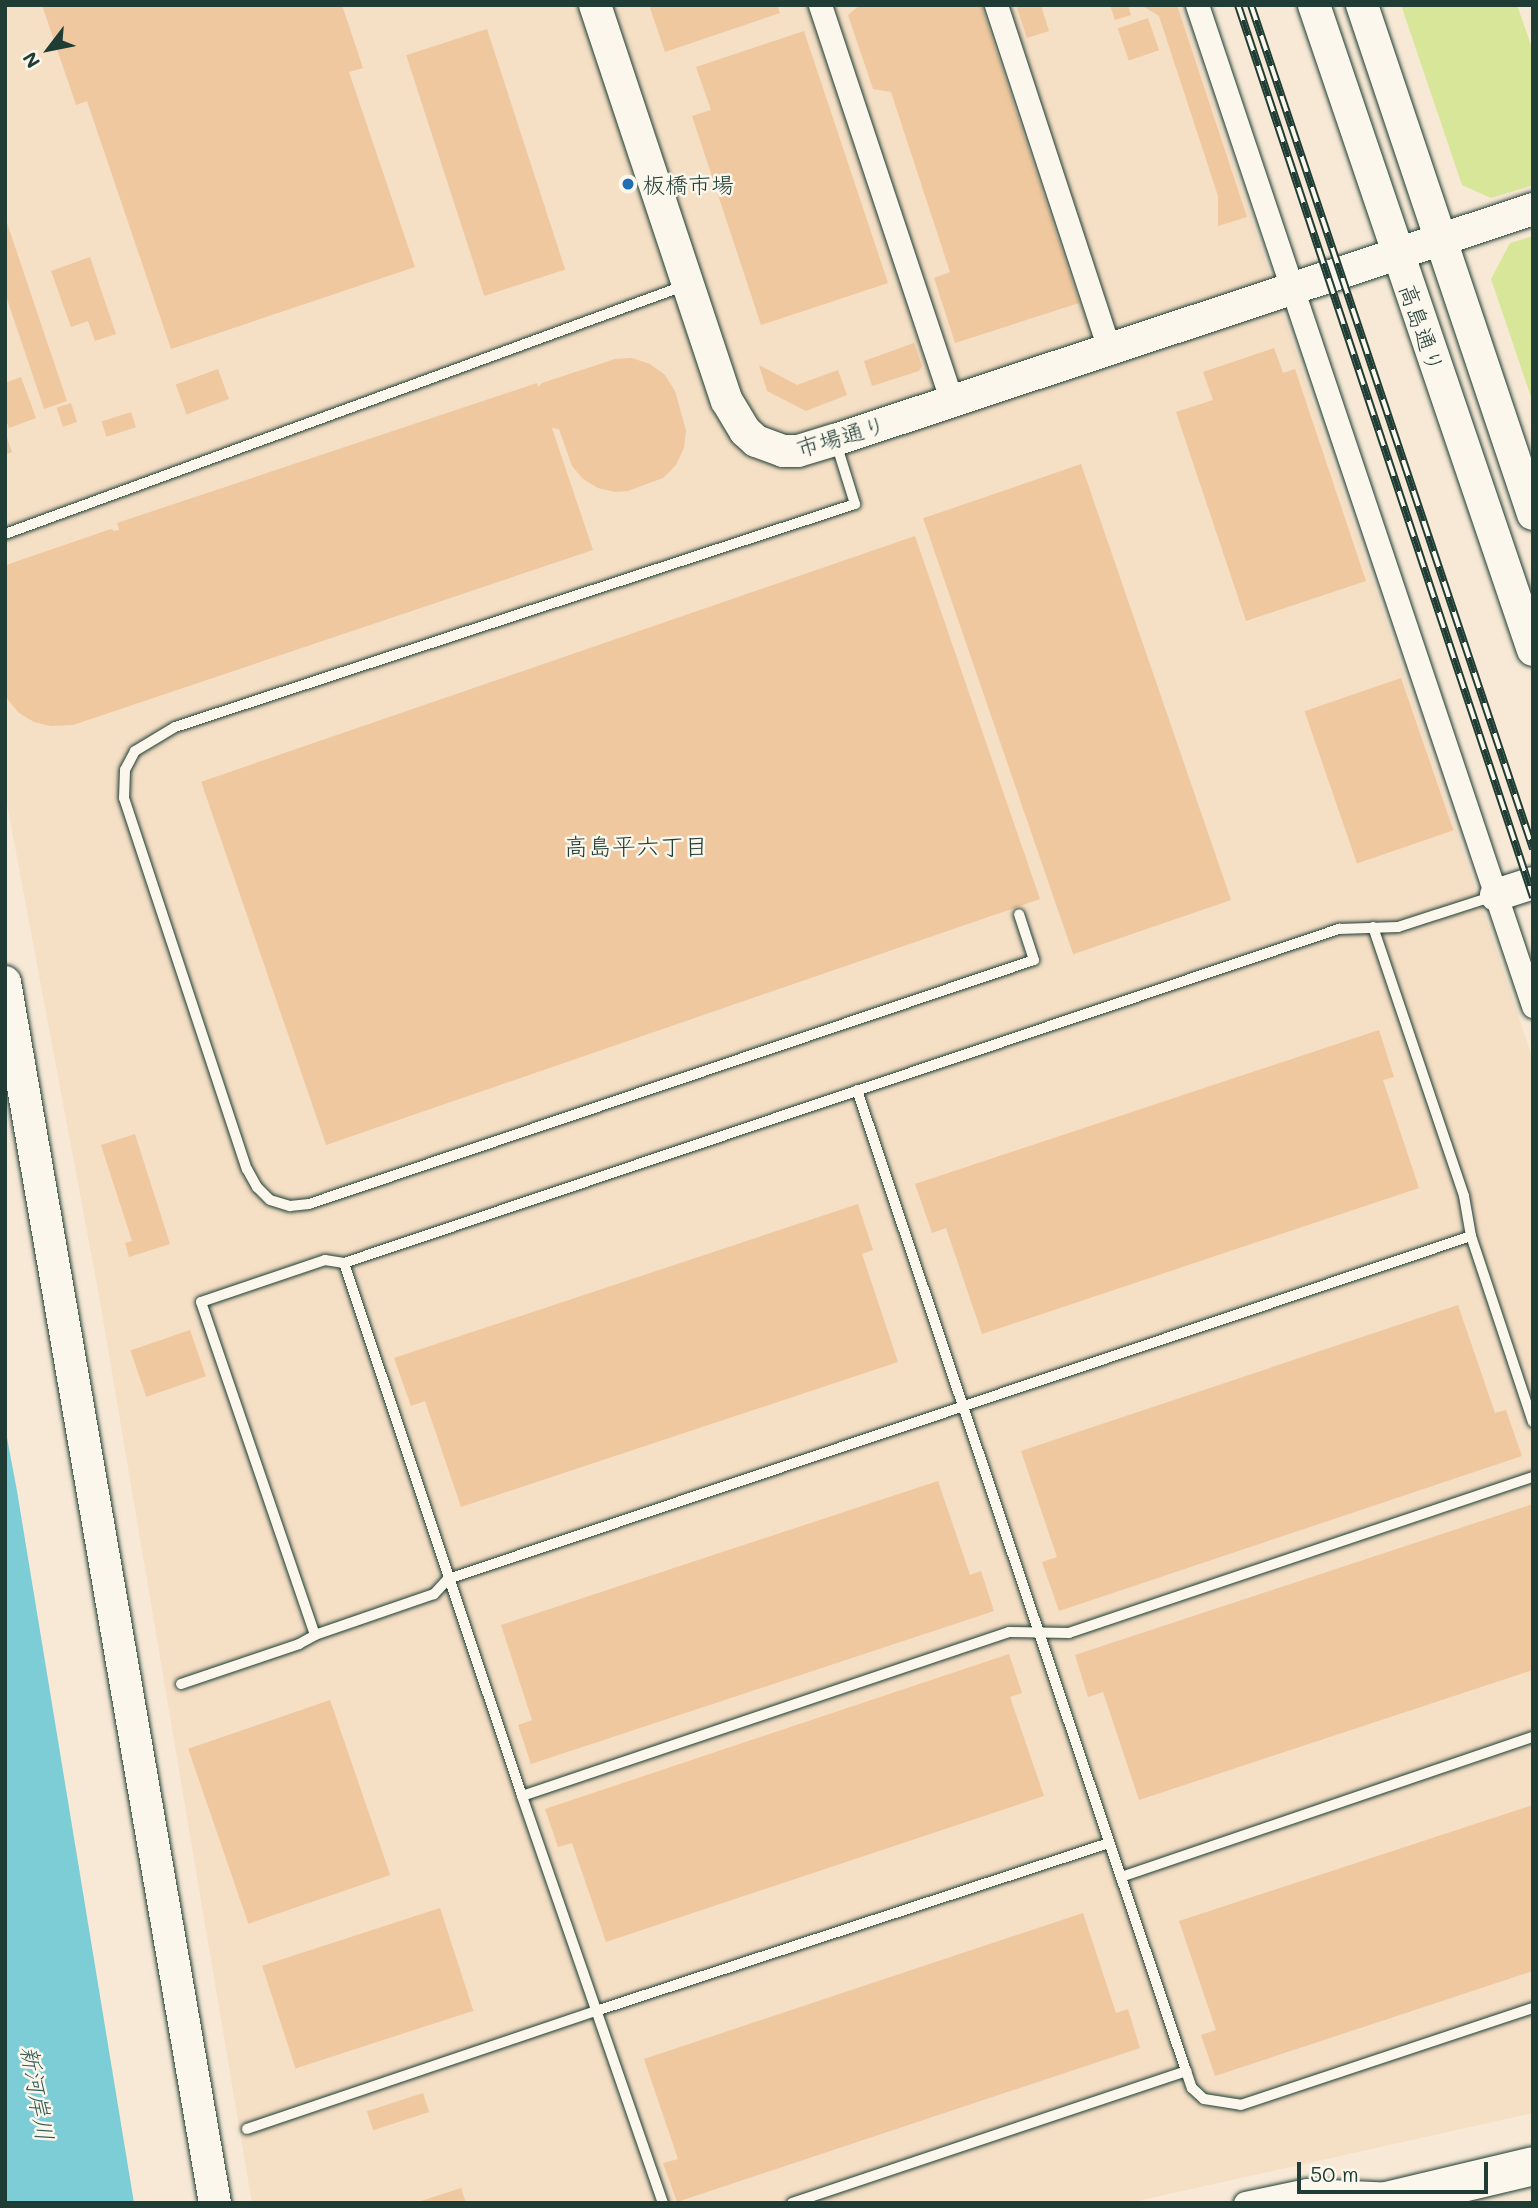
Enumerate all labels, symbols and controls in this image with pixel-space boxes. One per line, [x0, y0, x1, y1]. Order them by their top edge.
north arrow [14, 14, 84, 84]
text: N [16, 48, 45, 73]
place label: 板橋市場 [642, 170, 734, 198]
marker: 板橋市場 [620, 176, 636, 192]
street label: 高島通り [1394, 280, 1450, 376]
street label: 市場通り [793, 410, 889, 462]
district label: 高島平六丁目 [564, 832, 708, 860]
water label: 新河岸川 [15, 2043, 61, 2143]
scale bar [1300, 2148, 1491, 2192]
text: 50 m [1310, 2160, 1359, 2187]

